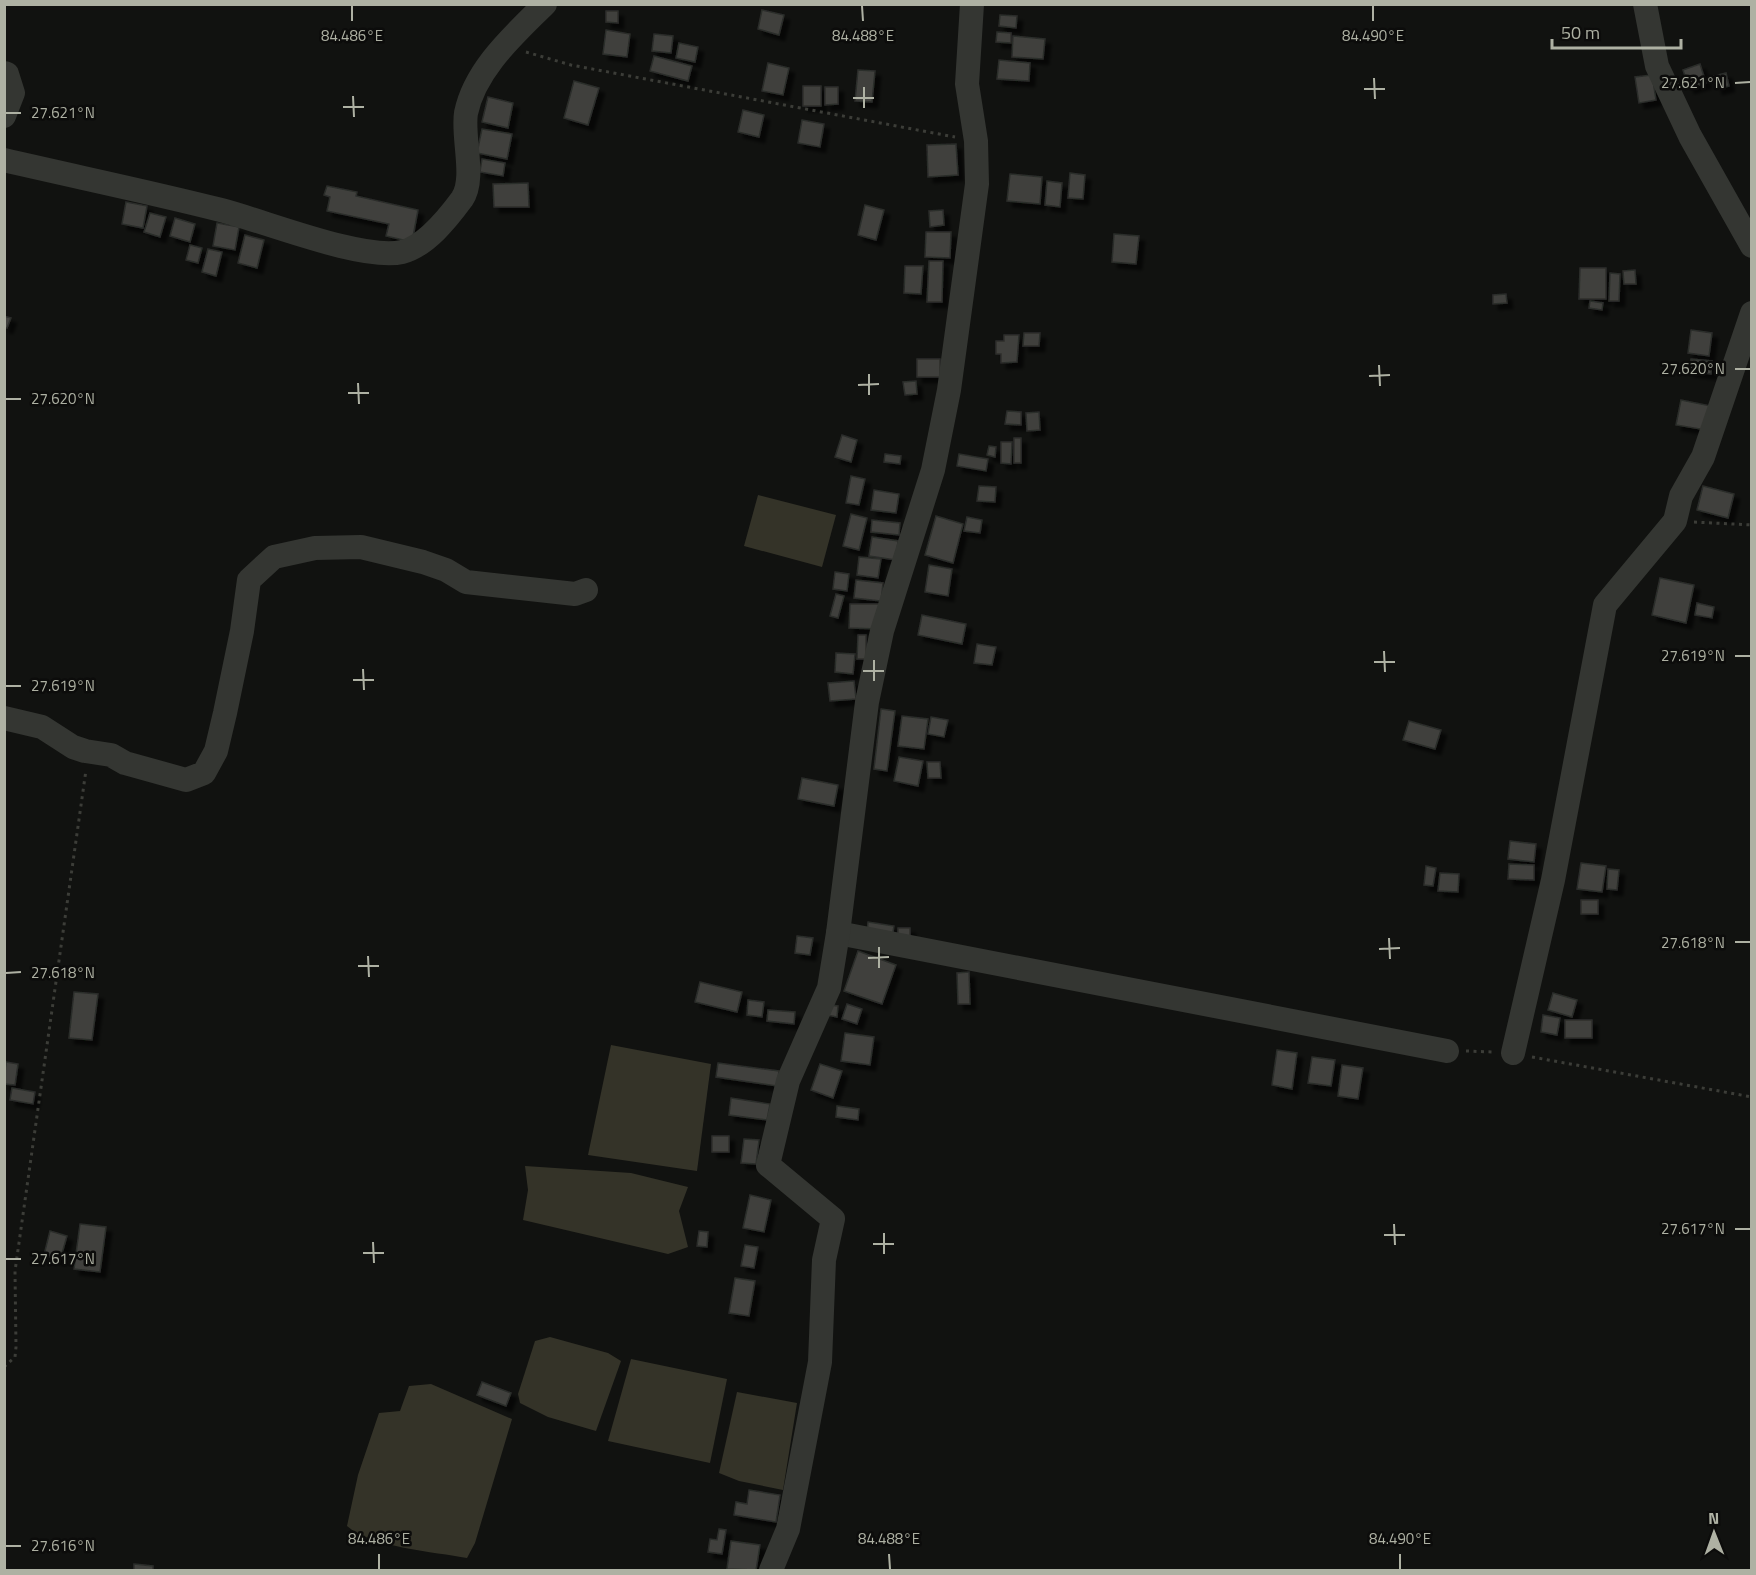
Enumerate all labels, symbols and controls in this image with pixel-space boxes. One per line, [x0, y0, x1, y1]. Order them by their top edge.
scale bar [1552, 12, 1681, 50]
text: 50 m [1561, 19, 1600, 46]
text: 84.486°E [321, 24, 383, 47]
text: 84.488°E [832, 24, 894, 47]
text: 84.490°E [1342, 24, 1404, 47]
text: 27.621°N [1661, 71, 1725, 94]
text: 27.621°N [31, 101, 95, 124]
text: 27.620°N [1661, 357, 1725, 380]
text: 27.620°N [31, 387, 95, 410]
text: 27.619°N [1661, 644, 1725, 667]
text: 27.619°N [31, 674, 95, 697]
text: 27.618°N [1661, 931, 1725, 954]
text: 27.618°N [31, 961, 95, 984]
text: 27.617°N [1661, 1217, 1725, 1240]
text: 27.617°N [31, 1247, 95, 1270]
north arrow [1684, 1503, 1744, 1563]
text: N [1708, 1506, 1719, 1530]
text: 84.486°E [348, 1527, 410, 1550]
text: 84.488°E [858, 1527, 920, 1550]
text: 84.490°E [1369, 1527, 1431, 1550]
text: 27.616°N [31, 1534, 95, 1557]

